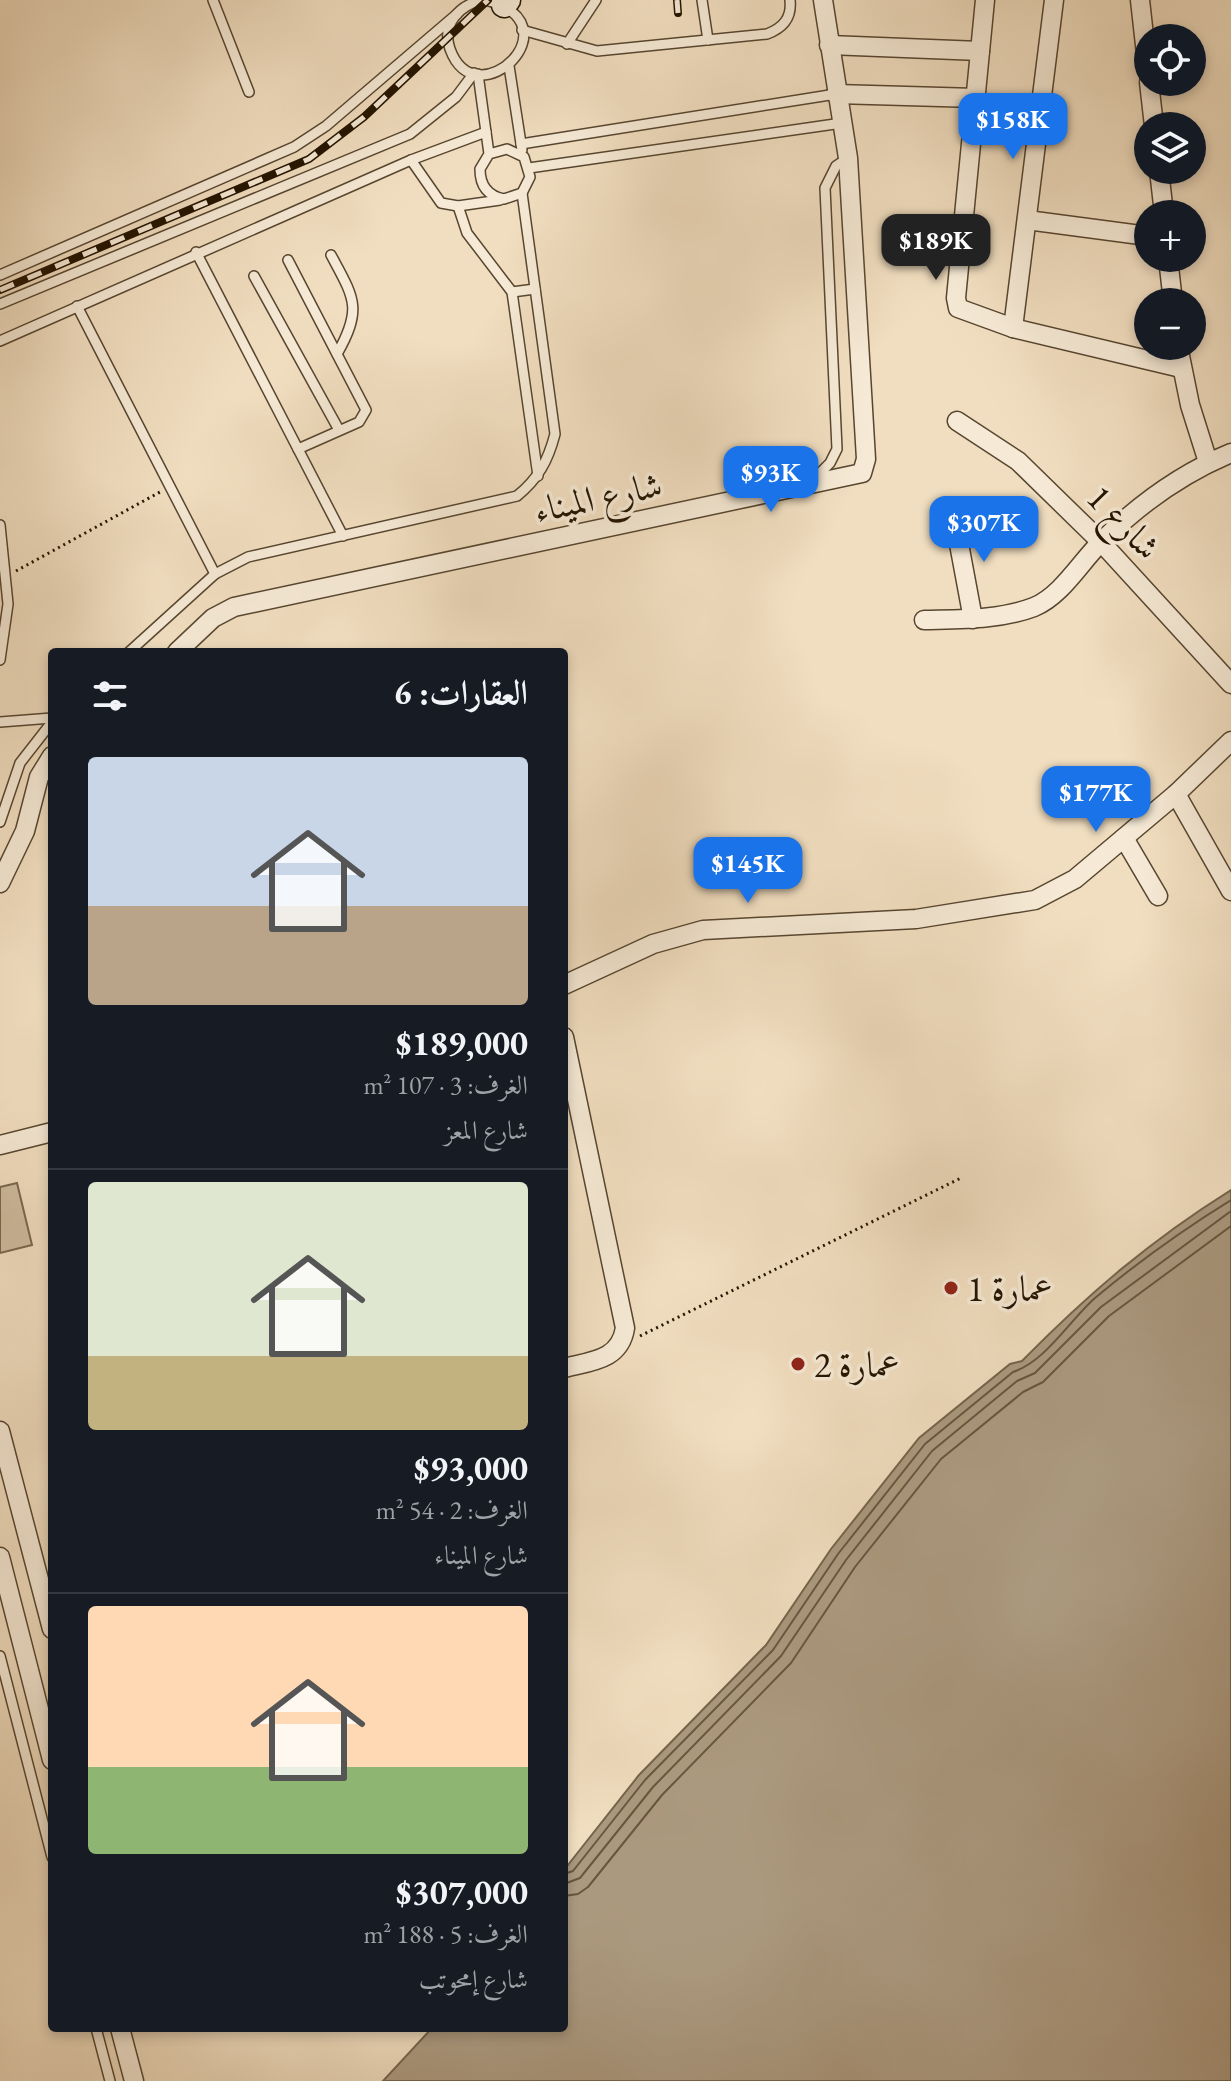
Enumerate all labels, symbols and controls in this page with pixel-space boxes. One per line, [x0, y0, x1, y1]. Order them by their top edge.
map controls [1134, 24, 1206, 360]
button: locate [1134, 24, 1206, 96]
pin: $158K [957, 93, 1069, 161]
text: $158K [976, 102, 1050, 136]
button: layers [1134, 112, 1206, 184]
button: + [1134, 200, 1206, 272]
pin: $189K [880, 214, 992, 282]
text: $189K [899, 223, 973, 257]
button: − [1134, 288, 1206, 360]
pin: $93K [724, 446, 818, 514]
text: $93K [741, 455, 801, 489]
street label: شارع الميناء [530, 461, 668, 540]
street label: شارع 1 [1072, 474, 1171, 574]
pin: $307K [928, 496, 1040, 564]
text: $307K [947, 505, 1021, 539]
text: العقارات: 6 [394, 670, 528, 714]
icon: filters [88, 674, 132, 718]
pin: $177K [1040, 766, 1152, 834]
text: $177K [1059, 775, 1133, 809]
icon: home [236, 809, 380, 953]
pin: $145K [692, 837, 804, 905]
text: $145K [711, 846, 785, 880]
text: $189,000 [396, 1021, 528, 1065]
text: الغرف: 3 · 107 m² [363, 1068, 528, 1102]
text: شارع المعز [444, 1113, 528, 1147]
icon: home [236, 1234, 380, 1378]
place label: عمارة 1 [967, 1265, 1053, 1312]
marker: عمارة 1 [942, 1279, 960, 1297]
place label: عمارة 2 [814, 1341, 900, 1388]
marker: عمارة 2 [789, 1355, 807, 1373]
text: $93,000 [414, 1446, 528, 1490]
text: الغرف: 2 · 54 m² [376, 1493, 528, 1527]
text: شارع الميناء [434, 1538, 528, 1572]
icon: home [236, 1658, 380, 1802]
text: $307,000 [396, 1870, 528, 1914]
text: الغرف: 5 · 188 m² [363, 1917, 528, 1951]
text: شارع إمحوتب [419, 1962, 528, 1996]

